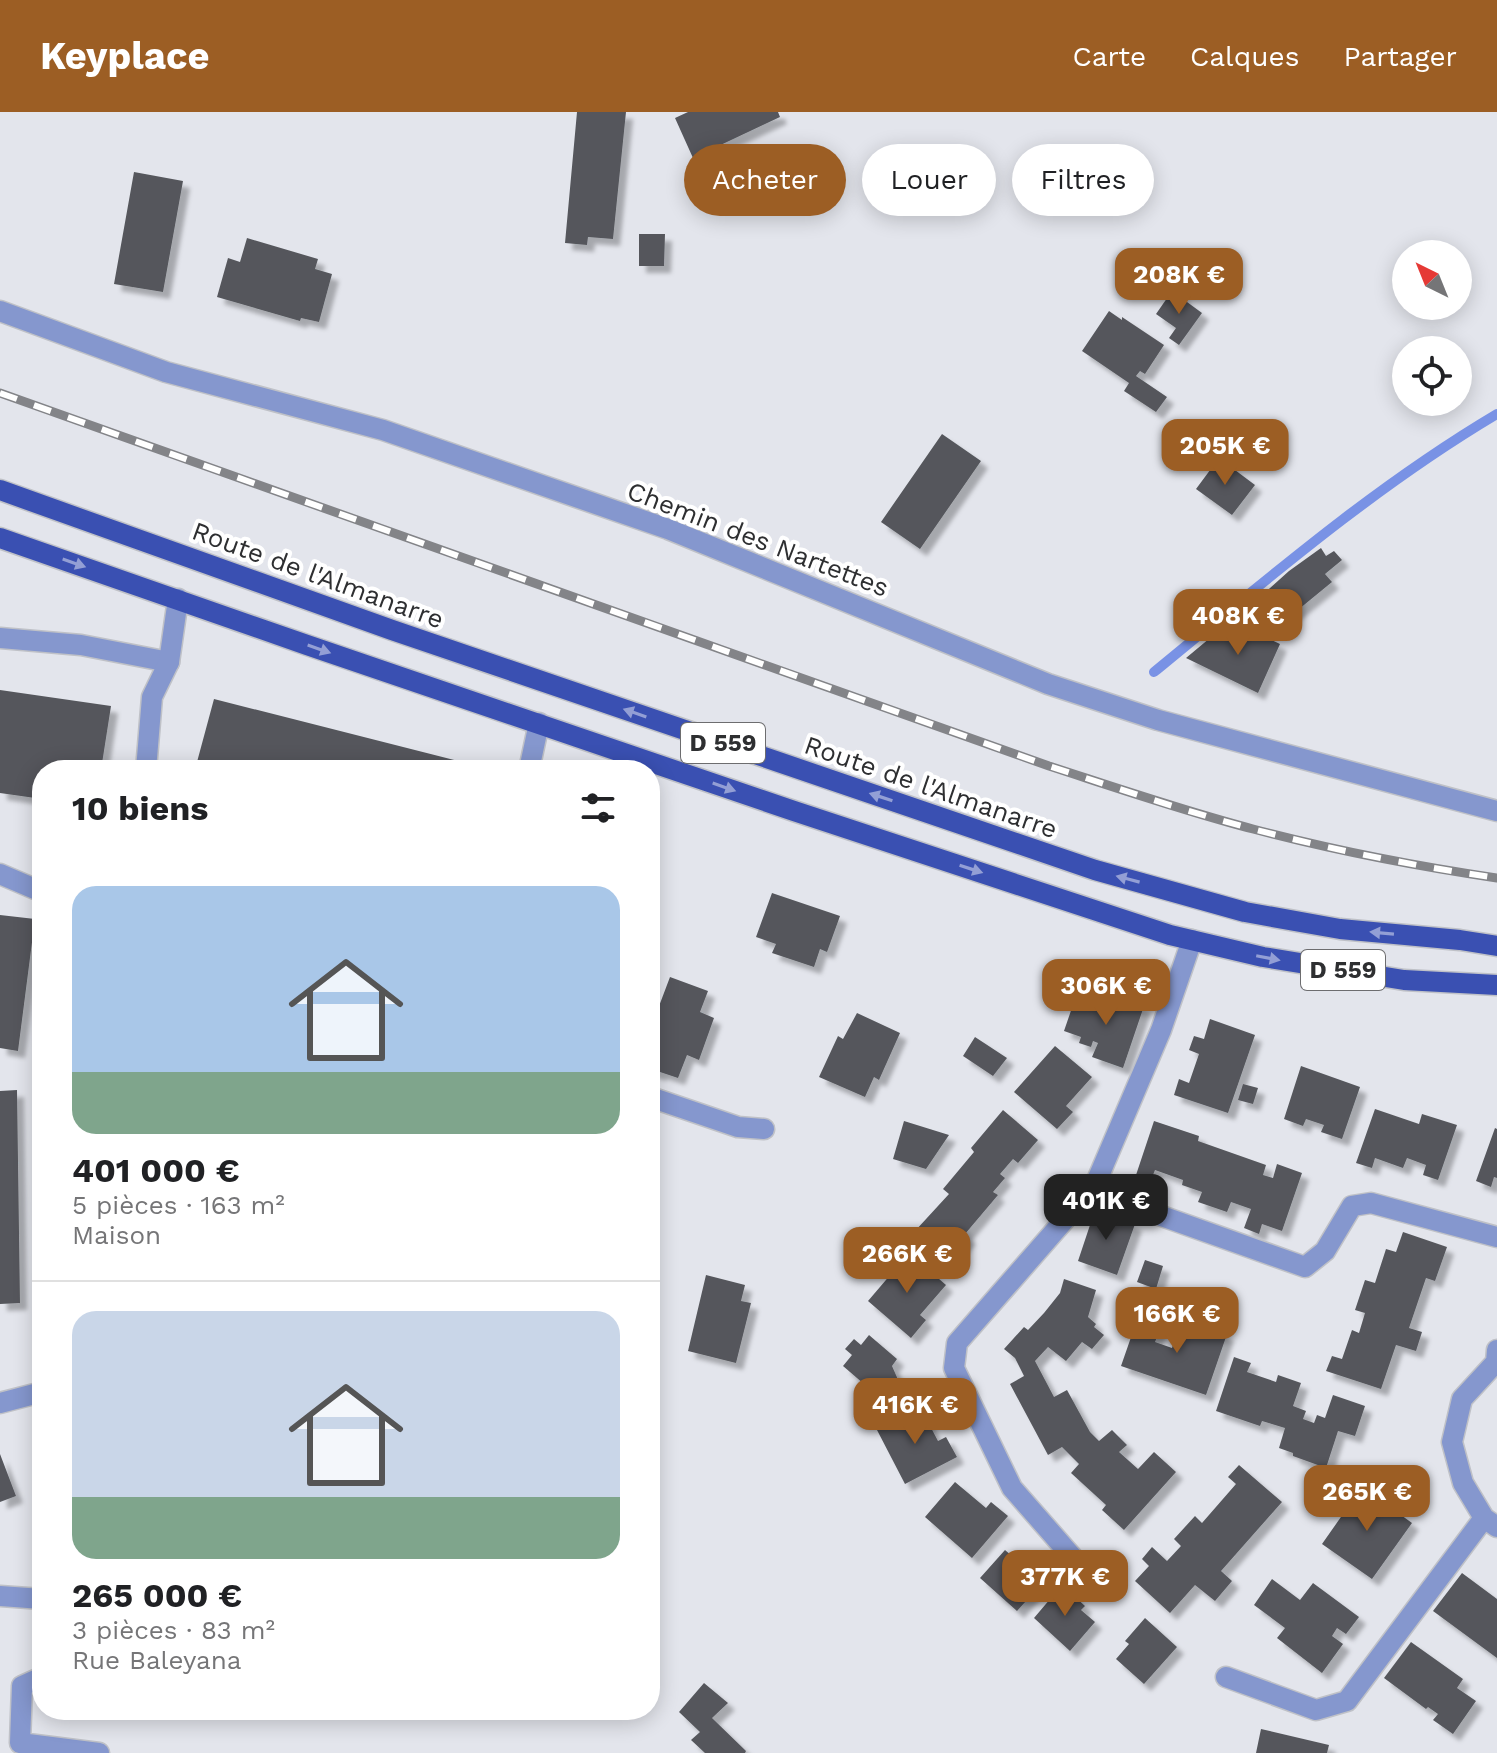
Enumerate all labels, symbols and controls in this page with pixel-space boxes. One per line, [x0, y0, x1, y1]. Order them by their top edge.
text: Keyplace [40, 34, 209, 78]
text: Carte [1073, 40, 1146, 73]
text: Calques [1190, 40, 1299, 73]
text: Partager [1343, 40, 1457, 73]
chip: Acheter [684, 144, 846, 216]
chip: Louer [862, 144, 996, 216]
chip: Filtres [1012, 144, 1154, 216]
north arrow [1392, 240, 1472, 320]
map controls [1392, 240, 1472, 416]
pin: 208K € [1114, 248, 1244, 316]
text: 208K € [1133, 259, 1225, 289]
button: locate [1392, 336, 1472, 416]
pin: 205K € [1160, 419, 1290, 487]
text: 205K € [1180, 430, 1270, 460]
street label: Chemin des Nartettes [623, 475, 893, 603]
street label: Route de l'Almanarre [188, 516, 448, 634]
one-way arrow [62, 558, 86, 570]
pin: 408K € [1173, 589, 1303, 657]
text: 408K € [1191, 600, 1285, 630]
one-way arrow [307, 644, 331, 656]
one-way arrow [623, 707, 647, 719]
road number: D 559 [681, 723, 765, 763]
street label: Route de l'Almanarre [801, 730, 1061, 844]
one-way arrow [713, 781, 737, 793]
icon: filters [576, 786, 620, 830]
text: 10 biens [72, 788, 208, 828]
one-way arrow [869, 791, 893, 803]
one-way arrow [959, 864, 983, 876]
one-way arrow [1116, 872, 1141, 884]
one-way arrow [1369, 926, 1394, 939]
icon: home [274, 938, 418, 1082]
road number: D 559 [1301, 950, 1385, 990]
one-way arrow [1256, 952, 1281, 964]
pin: 306K € [1041, 959, 1171, 1027]
text: 306K € [1060, 970, 1152, 1000]
text: 401 000 € [72, 1150, 240, 1190]
pin: 401K € [1041, 1174, 1171, 1242]
text: 401K € [1062, 1185, 1150, 1215]
text: 5 pièces · 163 m² [72, 1190, 285, 1220]
text: Maison [72, 1220, 161, 1250]
pin: 266K € [842, 1227, 972, 1295]
text: 266K € [861, 1238, 953, 1268]
pin: 166K € [1112, 1287, 1242, 1355]
text: 166K € [1134, 1298, 1220, 1328]
icon: home [274, 1363, 418, 1507]
pin: 416K € [850, 1378, 980, 1446]
text: 416K € [872, 1389, 958, 1419]
pin: 265K € [1302, 1465, 1432, 1533]
text: 265K € [1322, 1476, 1412, 1506]
pin: 377K € [1000, 1550, 1130, 1618]
text: 377K € [1020, 1561, 1110, 1591]
text: 265 000 € [72, 1575, 242, 1615]
text: 3 pièces · 83 m² [72, 1615, 275, 1645]
text: Rue Baleyana [72, 1645, 242, 1675]

